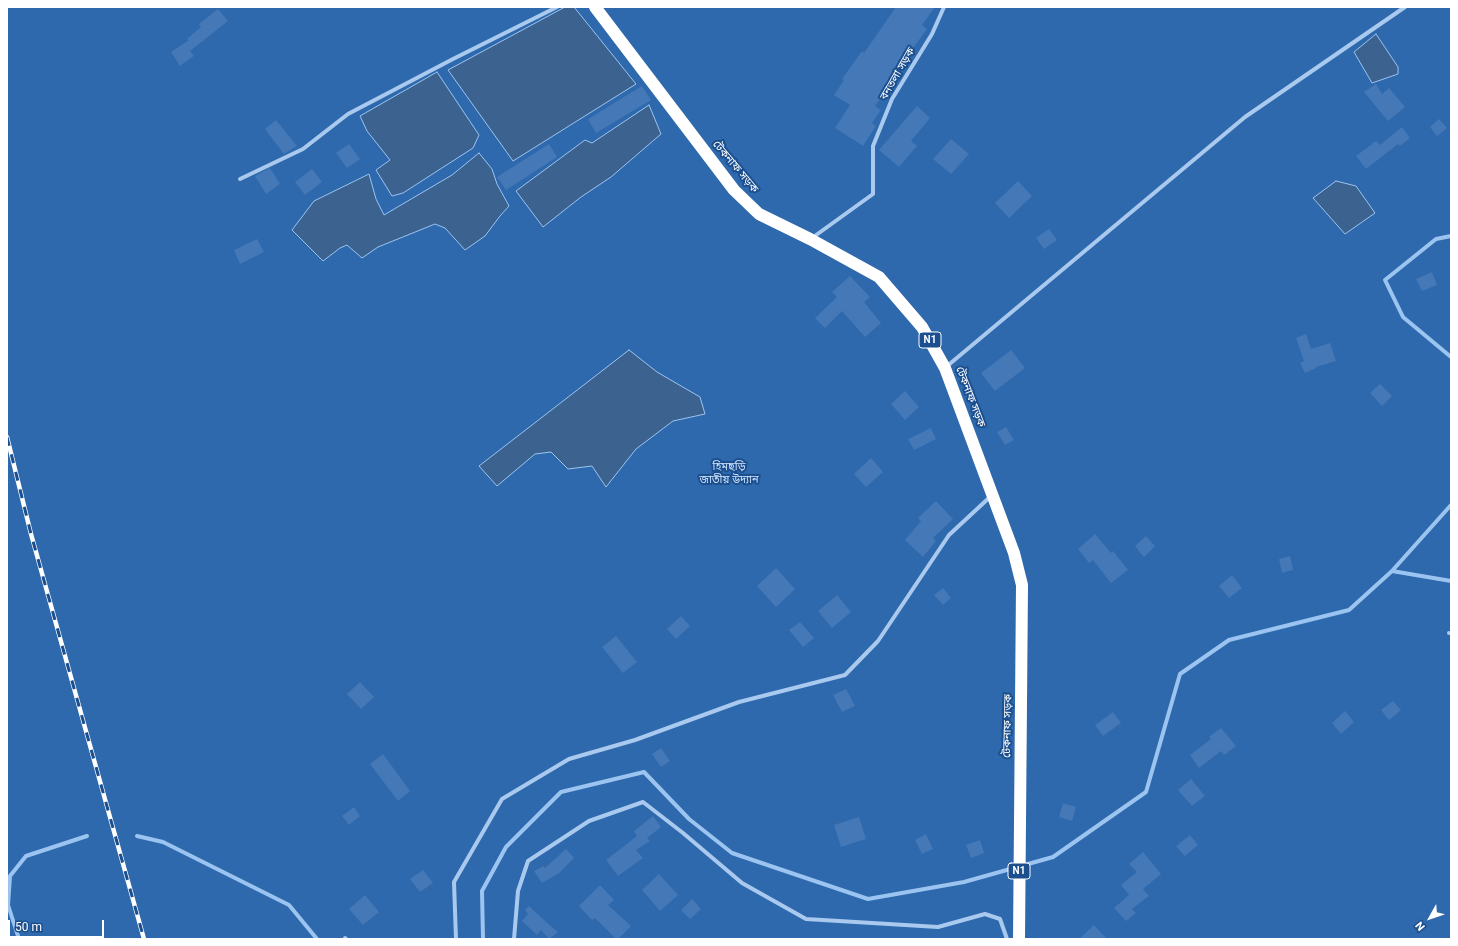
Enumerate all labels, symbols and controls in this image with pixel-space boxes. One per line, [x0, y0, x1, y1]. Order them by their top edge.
street label: বনতলা সড়ক [878, 45, 918, 103]
street label: টেকনাফ সড়ক [709, 138, 761, 196]
road number: N1 [919, 332, 941, 348]
street label: টেকনাফ সড়ক [952, 365, 988, 429]
park label: হিমছড়ি জাতীয় উদ্যান [699, 460, 759, 486]
street label: টেকনাফ সড়ক [1001, 694, 1015, 758]
road number: N1 [1008, 863, 1030, 879]
north arrow [1410, 898, 1450, 938]
scale bar [10, 912, 106, 938]
text: N [1413, 919, 1428, 933]
text: 50 m [15, 920, 42, 934]

